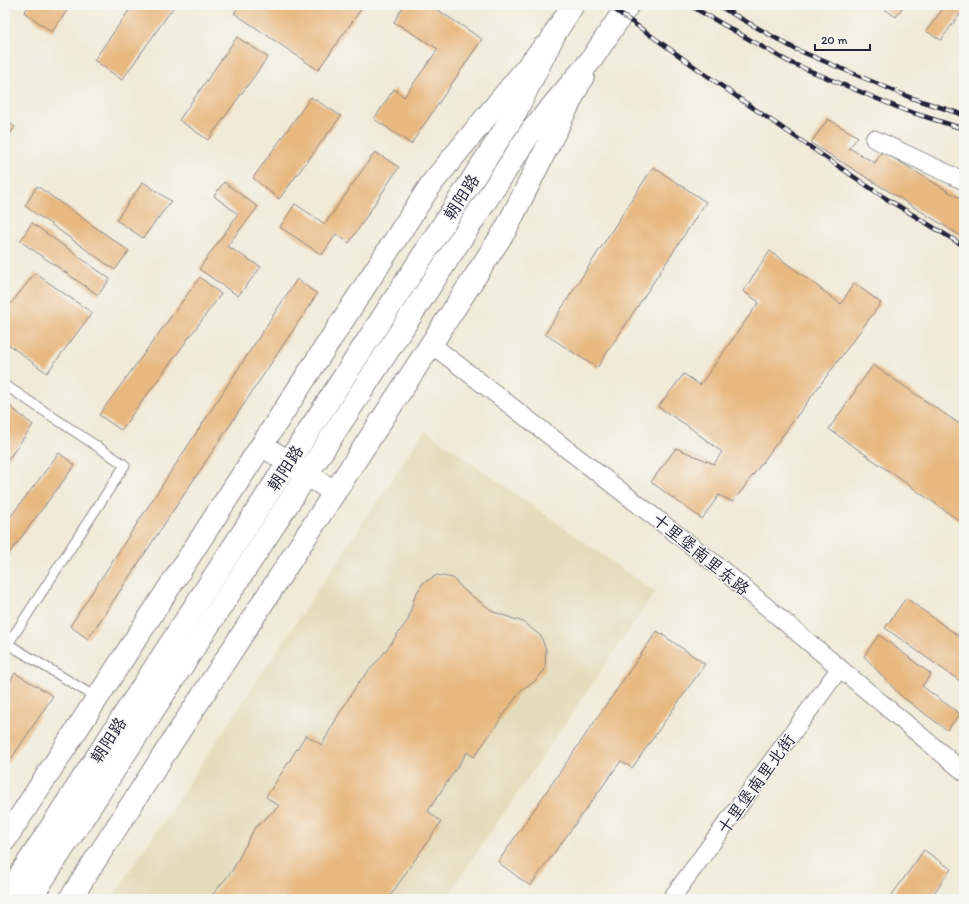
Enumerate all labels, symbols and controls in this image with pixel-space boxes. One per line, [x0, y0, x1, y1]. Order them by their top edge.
scale bar [815, 26, 870, 52]
text: 20 m [821, 33, 848, 47]
street label: 朝阳路 [439, 170, 483, 224]
street label: 朝阳路 [263, 441, 307, 495]
street label: 十里堡南里东路 [648, 509, 754, 599]
street label: 朝阳路 [86, 713, 130, 767]
street label: 十里堡南里北街 [713, 730, 799, 838]

